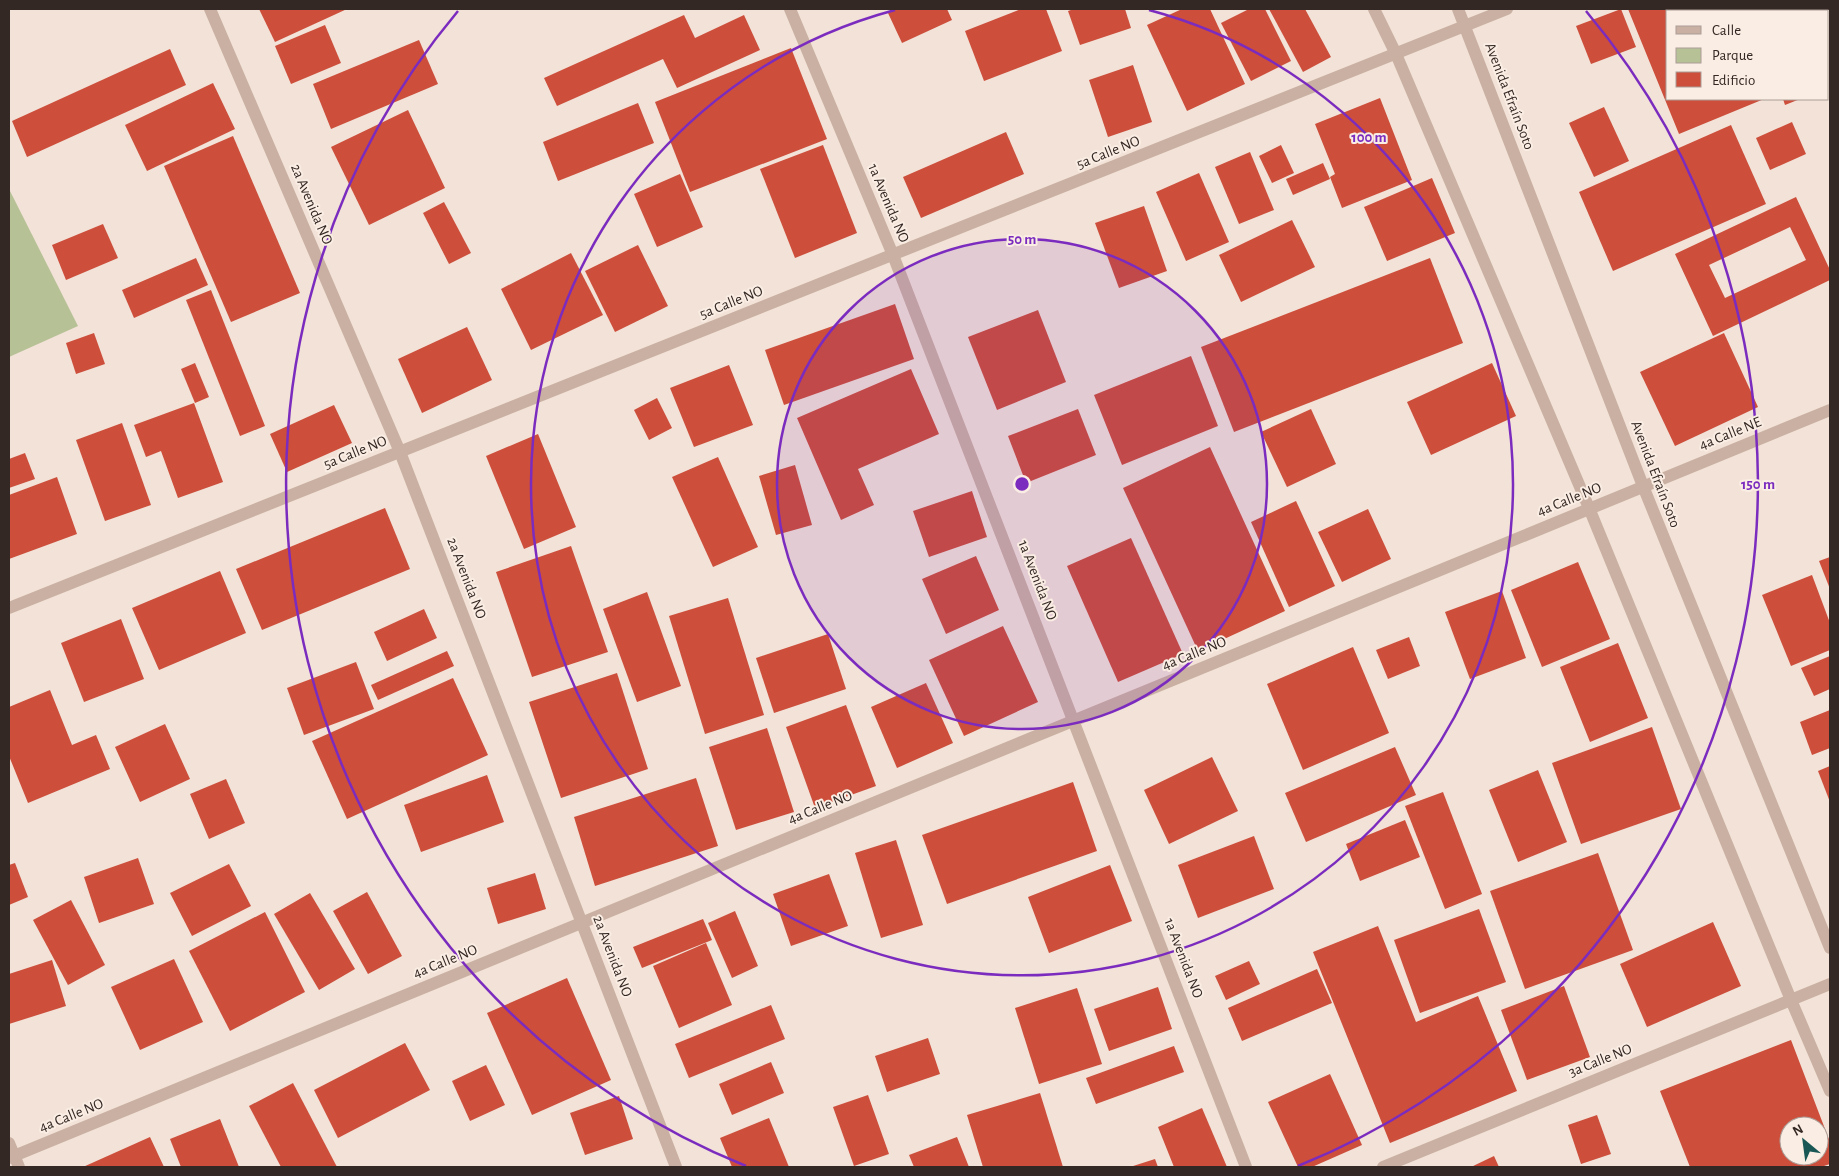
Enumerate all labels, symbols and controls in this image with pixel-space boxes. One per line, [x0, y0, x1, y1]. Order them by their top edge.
legend [1666, 10, 1829, 100]
text: Calle [1712, 23, 1741, 38]
street label: Avenida Efraín Soto [1482, 41, 1537, 152]
text: Parque [1712, 48, 1753, 63]
text: Edificio [1712, 73, 1755, 88]
text: 100 m [1351, 130, 1387, 145]
street label: 5a Calle NO [1074, 133, 1142, 172]
street label: 2a Avenida NO [288, 162, 335, 247]
street label: 1a Avenida NO [865, 162, 912, 245]
text: 50 m [1008, 232, 1036, 247]
street label: 5a Calle NO [697, 283, 765, 322]
street label: 4a Calle NE [1697, 414, 1763, 453]
street label: Avenida Efraín Soto [1628, 419, 1683, 530]
street label: 5a Calle NO [321, 433, 389, 472]
centre of rings [1013, 475, 1031, 493]
text: 150 m [1741, 477, 1775, 492]
street label: 4a Calle NO [1535, 480, 1603, 519]
street label: 2a Avenida NO [444, 535, 489, 621]
street label: 1a Avenida NO [1015, 538, 1060, 622]
street label: 4a Calle NO [1160, 634, 1228, 673]
street label: 4a Calle NO [786, 788, 854, 827]
street label: 2a Avenida NO [590, 913, 635, 999]
street label: 1a Avenida NO [1161, 916, 1206, 1000]
street label: 4a Calle NO [411, 942, 479, 981]
street label: 3a Calle NO [1566, 1041, 1634, 1080]
street label: 4a Calle NO [37, 1096, 105, 1135]
north arrow [1779, 1116, 1829, 1166]
text: N [1791, 1122, 1806, 1139]

